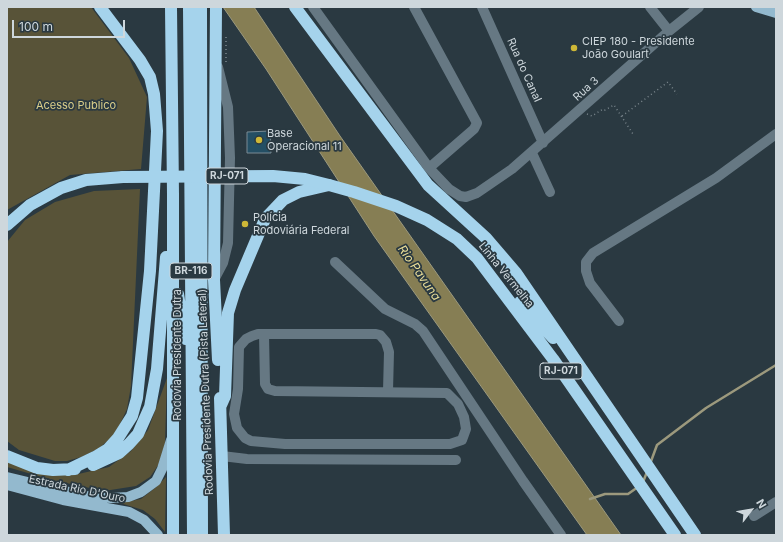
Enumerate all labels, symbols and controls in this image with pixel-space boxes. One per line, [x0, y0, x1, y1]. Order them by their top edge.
scale bar [14, 12, 127, 38]
text: 100 m [19, 19, 53, 34]
place label: CIEP 180 - Presidente João Goulart [582, 35, 695, 61]
street label: Rua do Canal [504, 36, 544, 104]
marker: CIEP 180 - Presidente João Goulart [569, 43, 579, 53]
street label: Rua 3 [571, 74, 601, 104]
park label: Acesso Publico [36, 99, 116, 113]
place label: Base Operacional 11 [267, 127, 342, 153]
marker: Base Operacional 11 [254, 135, 264, 145]
road number: RJ-071 [206, 168, 248, 184]
place label: Polícia Rodoviária Federal [253, 211, 350, 237]
marker: Polícia Rodoviária Federal [240, 219, 250, 229]
street label: Linha Vermelha [476, 240, 536, 310]
water label: Rio Pavuna [395, 243, 443, 303]
road number: BR-116 [170, 263, 212, 279]
street label: Rodovia Presidente Dutra [171, 289, 185, 421]
street label: Rodovia Presidente Dutra (Pista Lateral) [196, 289, 216, 495]
road number: RJ-071 [540, 363, 582, 379]
street label: Estrada Rio D'Ouro [27, 472, 127, 506]
north arrow [731, 490, 771, 530]
text: N [753, 497, 769, 511]

